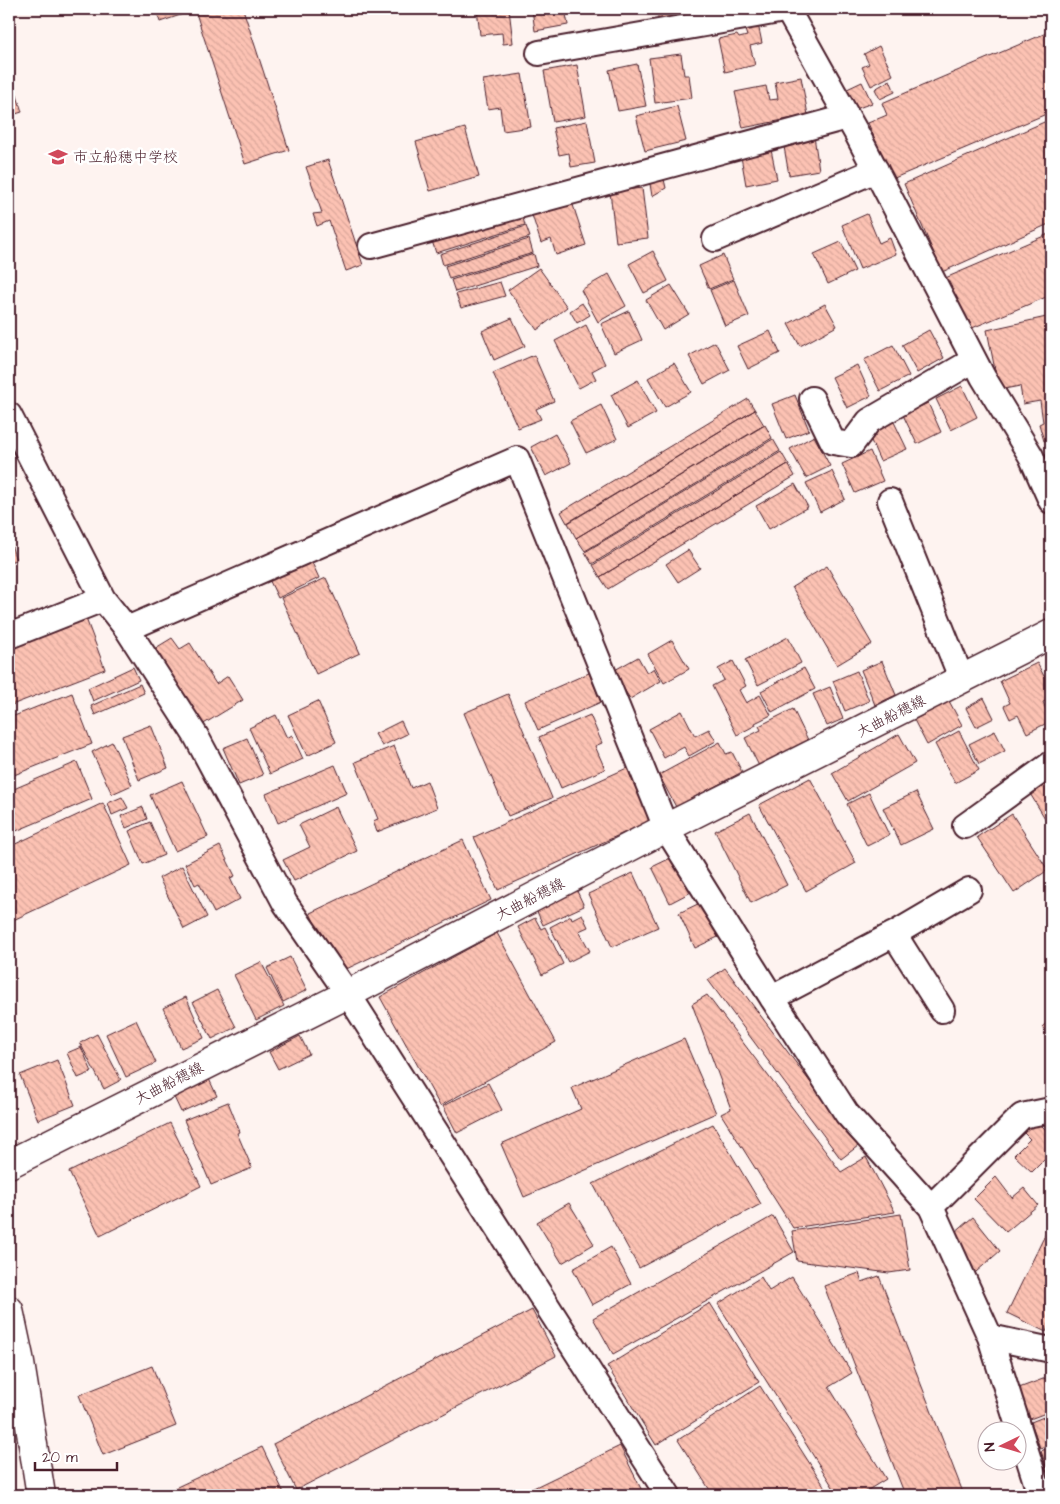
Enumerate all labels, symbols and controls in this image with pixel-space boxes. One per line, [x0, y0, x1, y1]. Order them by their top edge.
school or university icon: 市立船穂中学校 [47, 146, 69, 168]
place label: 市立船穂中学校 [73, 147, 178, 168]
street label: 大曲船穂線 [853, 690, 929, 743]
street label: 大曲船穂線 [492, 873, 568, 926]
street label: 大曲船穂線 [131, 1057, 207, 1110]
north arrow [978, 1422, 1028, 1472]
scale bar [35, 1439, 118, 1471]
text: N [980, 1442, 1000, 1452]
text: 20 m [42, 1447, 78, 1468]

